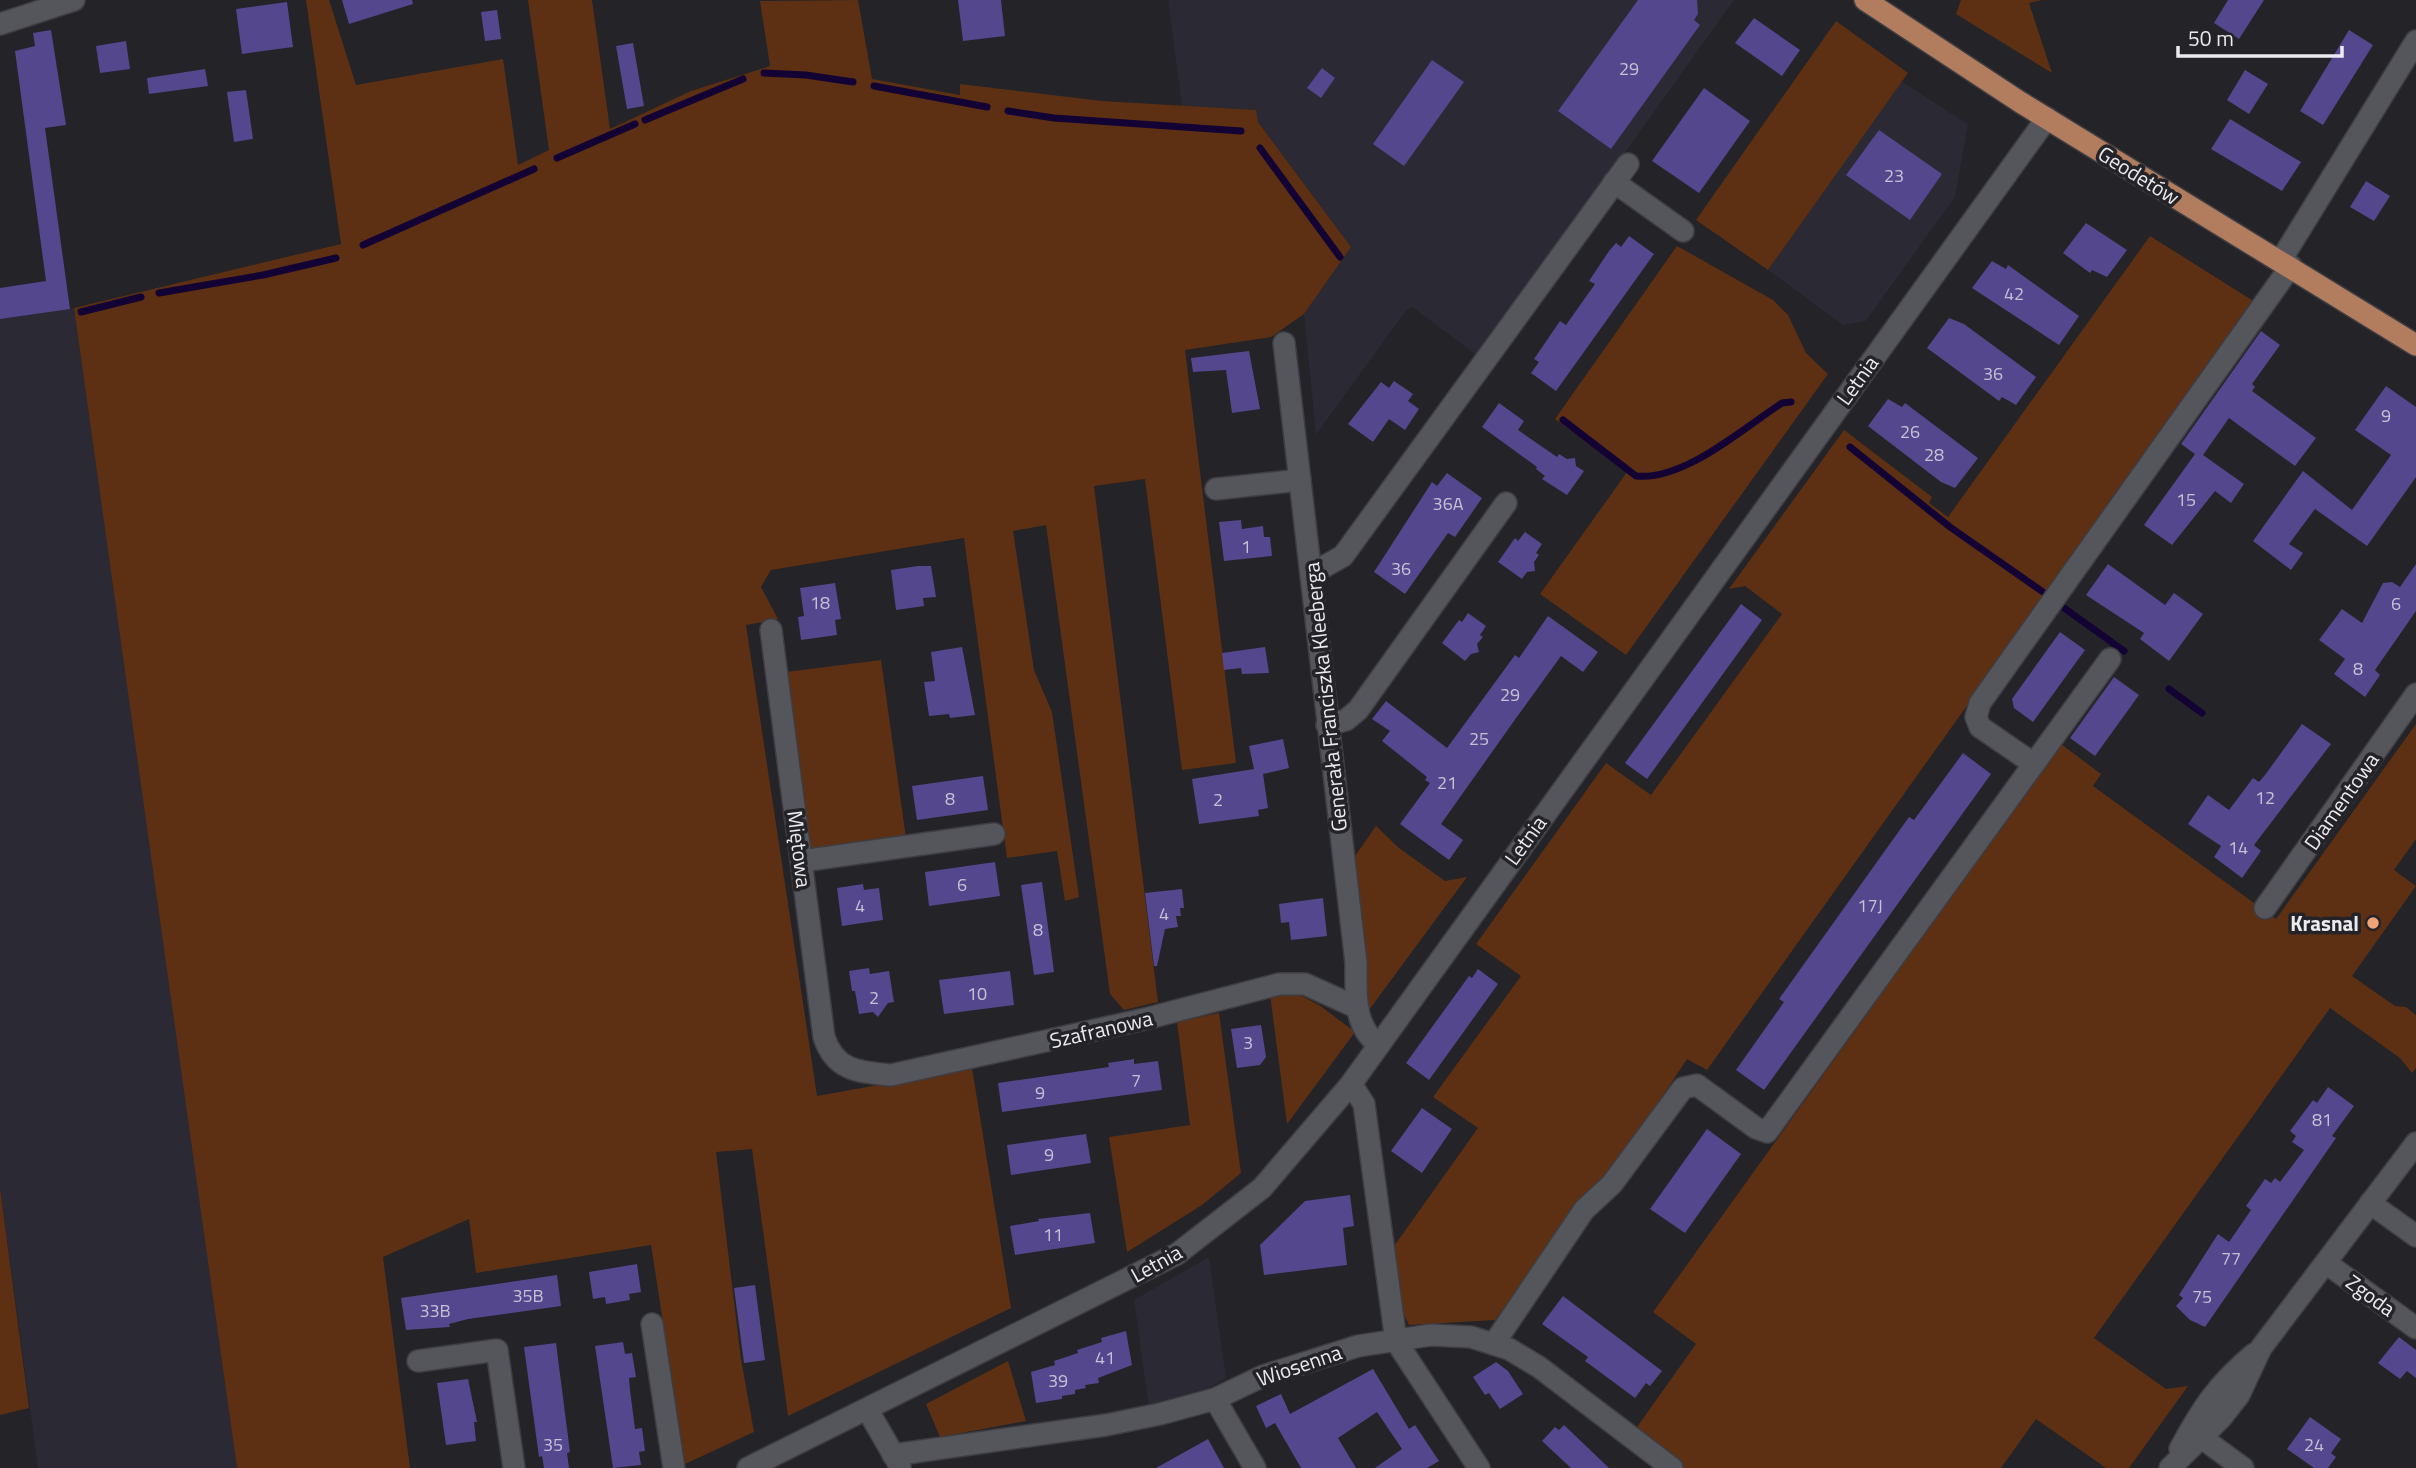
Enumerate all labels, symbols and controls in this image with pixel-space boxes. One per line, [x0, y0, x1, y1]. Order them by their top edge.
scale bar [2178, 14, 2342, 58]
text: 50 m [2188, 22, 2234, 54]
house number: 29 [1619, 55, 1639, 82]
street label: Geodetów [2092, 137, 2186, 213]
house number: 23 [1884, 162, 1904, 189]
house number: 42 [2004, 280, 2024, 307]
street label: Letnia [1828, 348, 1886, 411]
house number: 36 [1983, 360, 2003, 387]
house number: 9 [2381, 402, 2391, 429]
house number: 26 [1900, 418, 1920, 445]
house number: 28 [1924, 441, 1944, 468]
house number: 15 [2176, 486, 2196, 513]
house number: 36A [1433, 490, 1464, 517]
house number: 1 [1241, 533, 1251, 560]
house number: 36 [1391, 555, 1411, 582]
street label: Generała Franciszka Kleeberga [1295, 560, 1355, 833]
house number: 18 [810, 589, 830, 616]
house number: 6 [2391, 590, 2401, 617]
house number: 8 [2353, 655, 2363, 682]
house number: 29 [1500, 681, 1520, 708]
house number: 25 [1469, 725, 1489, 752]
street label: Diamentowa [2296, 745, 2387, 856]
house number: 21 [1437, 769, 1457, 796]
house number: 12 [2255, 784, 2275, 811]
house number: 8 [945, 785, 955, 812]
house number: 2 [1213, 786, 1223, 813]
street label: Letnia [1496, 808, 1554, 871]
street label: Miętowa [779, 809, 821, 890]
house number: 14 [2228, 834, 2248, 861]
house number: 6 [957, 871, 967, 898]
house number: 4 [855, 892, 865, 919]
house number: 17J [1857, 892, 1883, 919]
house number: 4 [1159, 900, 1169, 927]
place label: Krasnal [2290, 907, 2359, 939]
marker: Krasnal [2365, 915, 2381, 931]
house number: 8 [1033, 916, 1043, 943]
house number: 10 [967, 980, 987, 1007]
house number: 2 [869, 984, 879, 1011]
street label: Szafranowa [1046, 1002, 1156, 1056]
house number: 3 [1243, 1029, 1253, 1056]
house number: 7 [1131, 1067, 1141, 1094]
house number: 9 [1035, 1079, 1045, 1106]
house number: 81 [2312, 1106, 2332, 1133]
house number: 9 [1044, 1141, 1054, 1168]
house number: 11 [1043, 1221, 1063, 1248]
street label: Letnia [1125, 1236, 1188, 1290]
house number: 77 [2221, 1245, 2241, 1272]
street label: Zgoda [2340, 1266, 2403, 1324]
house number: 35B [512, 1282, 544, 1309]
house number: 75 [2192, 1283, 2212, 1310]
house number: 33B [419, 1297, 451, 1324]
street label: Wiosenna [1252, 1335, 1346, 1394]
house number: 41 [1095, 1344, 1115, 1371]
house number: 39 [1048, 1367, 1068, 1394]
house number: 35 [543, 1431, 563, 1458]
house number: 24 [2304, 1431, 2324, 1458]

